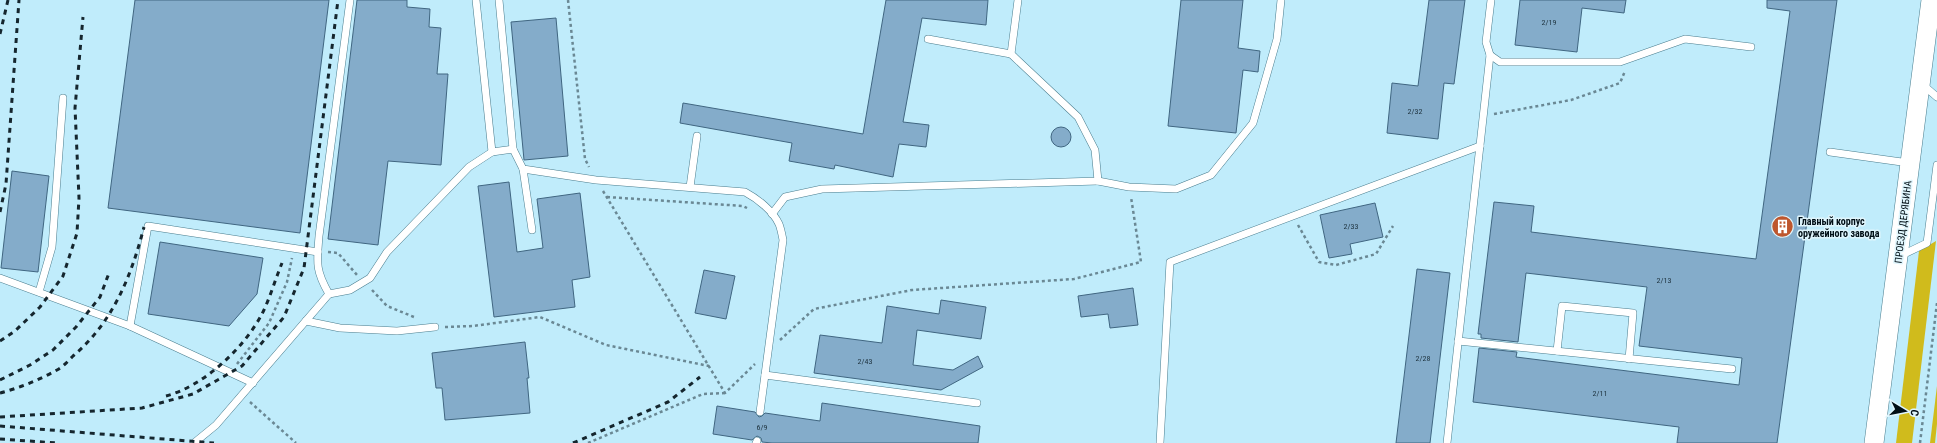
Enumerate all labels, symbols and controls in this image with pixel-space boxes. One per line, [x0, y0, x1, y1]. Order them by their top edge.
house number: 2/19 [1542, 18, 1556, 27]
house number: 2/32 [1408, 107, 1422, 116]
street label: ПРОЕЗД ДЕРЯБИНА [1892, 180, 1914, 264]
building icon: Главный корпус оружейного завода [1770, 214, 1796, 240]
place label: Главный корпус оружейного завода [1798, 216, 1880, 239]
house number: 2/33 [1344, 222, 1358, 231]
house number: 2/13 [1657, 276, 1671, 285]
house number: 2/28 [1416, 354, 1430, 363]
house number: 2/43 [858, 357, 872, 366]
house number: 2/11 [1593, 389, 1607, 398]
north arrow [1885, 391, 1925, 431]
text: С [1907, 408, 1921, 417]
house number: 6/9 [757, 423, 767, 432]

